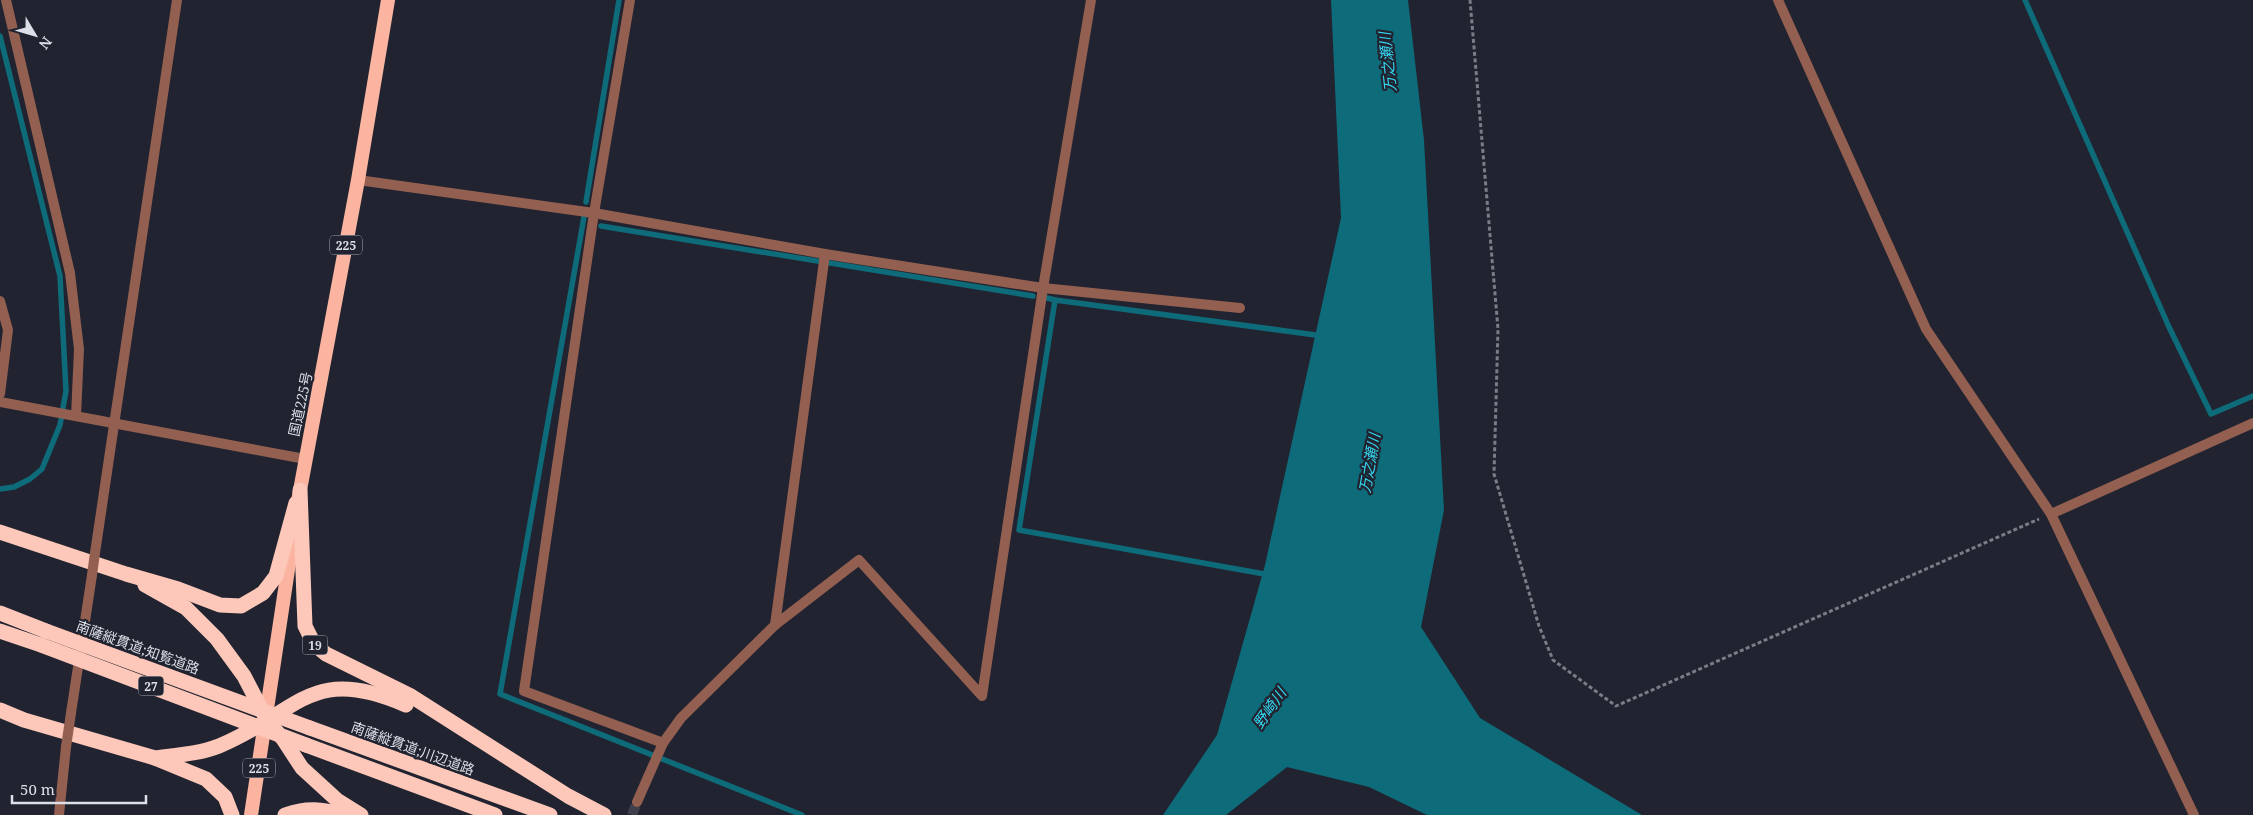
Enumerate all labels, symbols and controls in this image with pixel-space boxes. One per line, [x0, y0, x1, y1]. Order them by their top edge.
north arrow [10, 10, 60, 60]
water label: 万之瀬川 [1374, 29, 1400, 93]
text: N [35, 33, 57, 54]
road number: 225 [330, 236, 362, 254]
street label: 国道225号 [284, 370, 316, 438]
water label: 万之瀬川 [1354, 430, 1384, 494]
street label: 南薩縦貫道;知覧道路 [74, 616, 202, 678]
road number: 19 [302, 636, 328, 654]
road number: 27 [138, 676, 164, 696]
water label: 野崎川 [1248, 682, 1291, 732]
street label: 南薩縦貫道;川辺道路 [349, 717, 477, 779]
road number: 225 [243, 758, 275, 778]
scale bar [12, 772, 146, 804]
text: 50 m [20, 779, 55, 799]

